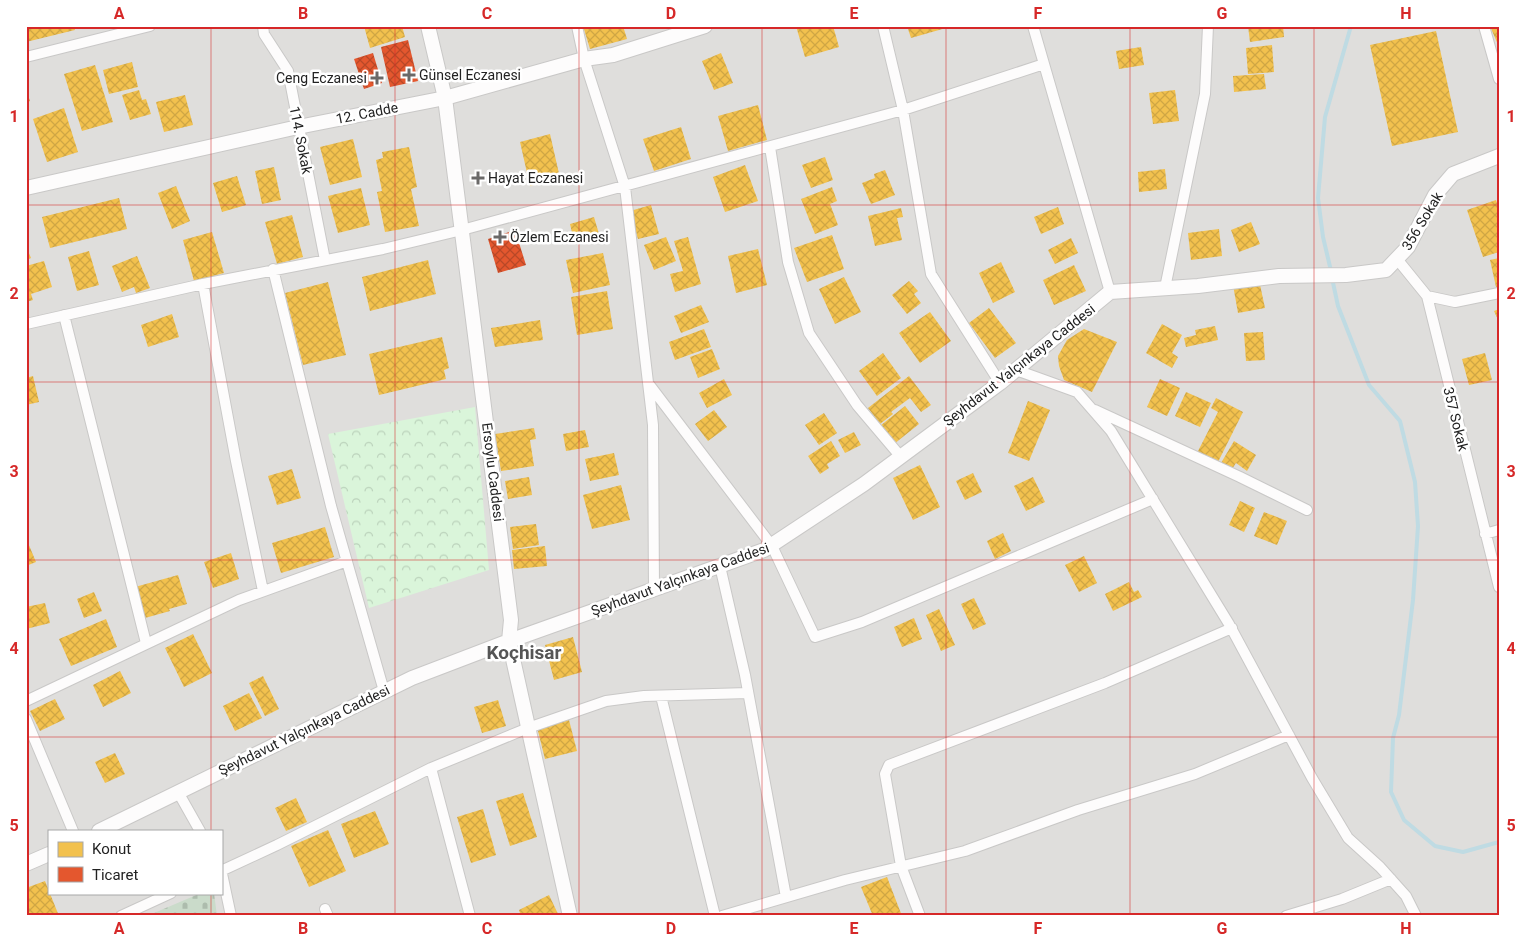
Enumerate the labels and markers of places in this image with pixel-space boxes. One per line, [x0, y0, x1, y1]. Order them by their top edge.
place label: Günsel Eczanesi [419, 67, 521, 83]
marker: Günsel Eczanesi [403, 69, 415, 81]
place label: Ceng Eczanesi [276, 70, 367, 86]
marker: Ceng Eczanesi [371, 72, 383, 84]
place label: Hayat Eczanesi [488, 170, 583, 186]
marker: Hayat Eczanesi [472, 172, 484, 184]
place label: Özlem Eczanesi [510, 229, 609, 245]
marker: Özlem Eczanesi [494, 231, 506, 243]

